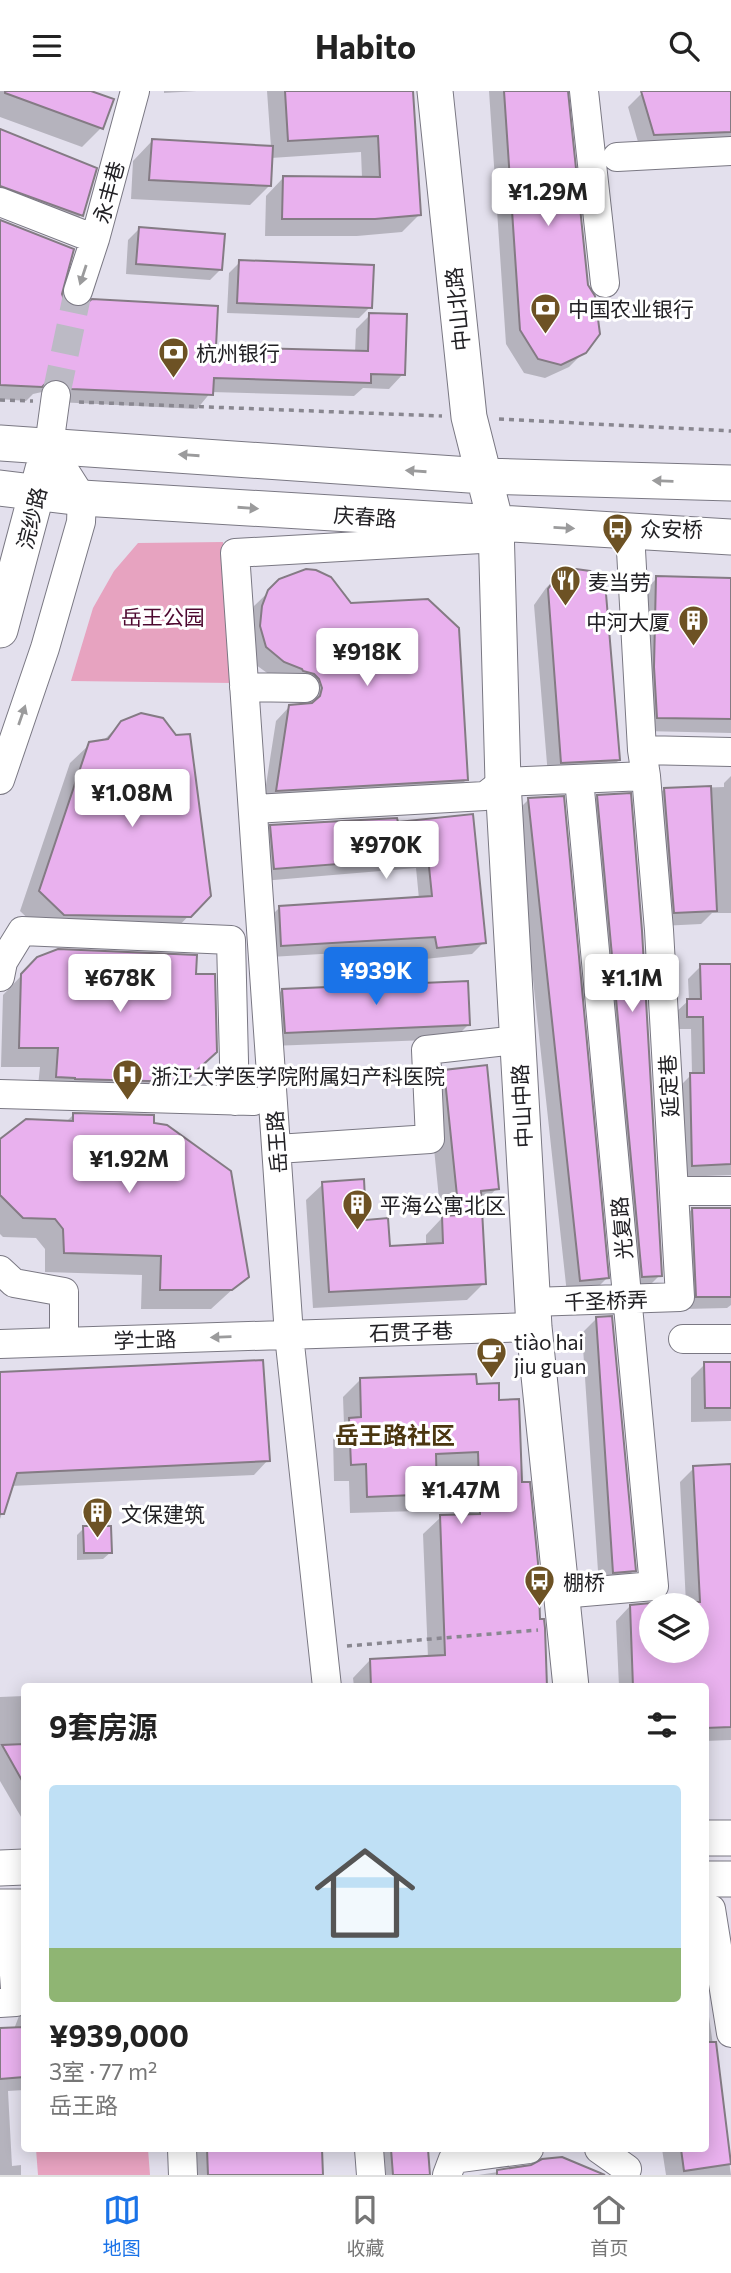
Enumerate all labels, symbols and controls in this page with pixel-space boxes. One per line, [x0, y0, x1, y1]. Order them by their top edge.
text: Habito [315, 26, 416, 66]
icon: menu [28, 27, 66, 65]
icon: search [665, 27, 703, 65]
street label: 永丰巷 [88, 158, 128, 226]
pin: ¥1.29M [491, 169, 605, 228]
text: ¥1.29M [508, 177, 588, 205]
one-way arrow [77, 264, 88, 285]
street label: 中山北路 [440, 266, 474, 352]
bank icon: 中国农业银行 [528, 291, 562, 335]
place label: 中国农业银行 [568, 296, 694, 321]
bank icon: 杭州银行 [156, 335, 190, 379]
place label: 杭州银行 [196, 340, 280, 365]
one-way arrow [177, 450, 199, 461]
one-way arrow [404, 465, 426, 476]
one-way arrow [652, 475, 674, 487]
street label: 浣纱路 [11, 484, 51, 552]
street label: 庆春路 [333, 501, 397, 531]
one-way arrow [237, 503, 259, 514]
bus stop icon: 众安桥 [600, 511, 634, 555]
place label: 众安桥 [640, 516, 703, 541]
one-way arrow [553, 523, 575, 534]
restaurant icon: 麦当劳 [548, 564, 582, 608]
place label: 麦当劳 [588, 569, 651, 594]
park label: 岳王公园 [121, 604, 205, 629]
building icon: 中河大厦 [676, 604, 710, 648]
place label: 中河大厦 [586, 609, 670, 634]
pin: ¥918K [318, 629, 416, 688]
text: ¥918K [332, 637, 402, 665]
one-way arrow [17, 705, 28, 726]
pin: ¥1.08M [75, 769, 189, 829]
text: ¥1.08M [91, 778, 173, 806]
pin: ¥970K [337, 821, 435, 881]
text: ¥970K [350, 830, 422, 858]
pin: ¥939K [327, 947, 425, 1007]
pin: ¥678K [71, 955, 169, 1014]
pin: ¥1.1M [583, 955, 681, 1014]
text: ¥939K [340, 956, 412, 984]
text: ¥678K [84, 963, 156, 991]
text: ¥1.1M [601, 963, 663, 991]
street label: 延定巷 [654, 1054, 682, 1118]
hospital icon: 浙江大学医学院附属妇产科医院 [111, 1058, 145, 1102]
place label: 浙江大学医学院附属妇产科医院 [151, 1063, 445, 1088]
street label: 中山中路 [506, 1063, 536, 1149]
street label: 岳王路 [261, 1110, 291, 1174]
pin: ¥1.92M [72, 1135, 186, 1195]
text: ¥1.92M [89, 1144, 169, 1172]
building icon: 平海公寓北区 [340, 1187, 374, 1231]
place label: 平海公寓北区 [380, 1192, 506, 1217]
street label: 光复路 [606, 1196, 636, 1260]
street label: 千圣桥弄 [564, 1286, 648, 1314]
street label: 石贯子巷 [369, 1317, 453, 1345]
street label: 学士路 [113, 1325, 177, 1353]
place label: tiào hai jiu guan [514, 1329, 587, 1378]
one-way arrow [210, 1331, 232, 1343]
cafe icon: tiào hai jiu guan [474, 1336, 508, 1380]
district label: 岳王路社区 [335, 1420, 455, 1449]
pin: ¥1.47M [404, 1467, 518, 1526]
text: ¥1.47M [421, 1475, 501, 1503]
building icon: 文保建筑 [81, 1496, 115, 1540]
place label: 文保建筑 [121, 1501, 205, 1526]
bus stop icon: 棚桥 [523, 1564, 557, 1608]
place label: 棚桥 [563, 1569, 605, 1594]
map controls [639, 1593, 709, 1663]
button: layers [639, 1593, 709, 1663]
icon: filters [643, 1706, 681, 1744]
text: 9套房源 [49, 1707, 158, 1744]
icon: home [302, 1830, 428, 1956]
text: ¥939,000 [49, 2016, 189, 2053]
text: 3室 · 77 m² [49, 2057, 157, 2085]
text: 岳王路 [49, 2091, 118, 2119]
tab: 地图 [103, 2191, 141, 2260]
tab: 收藏 [346, 2191, 384, 2260]
tab: 首页 [590, 2191, 628, 2260]

